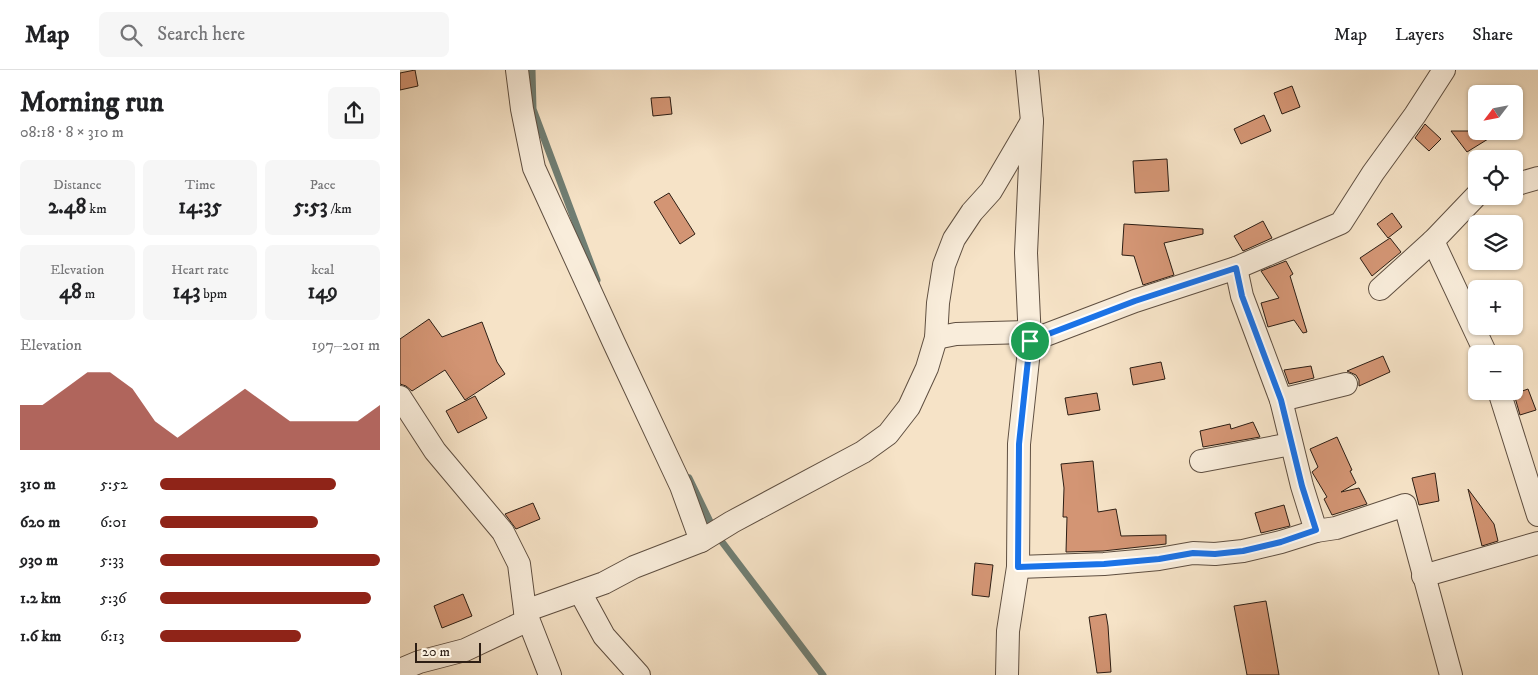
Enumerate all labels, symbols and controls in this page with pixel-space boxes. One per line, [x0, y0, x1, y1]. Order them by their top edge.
search box [99, 12, 449, 57]
text: Map [25, 20, 69, 50]
icon: search [117, 21, 145, 49]
text: Search here [157, 23, 245, 46]
text: Map [1334, 24, 1367, 46]
text: Layers [1395, 24, 1444, 46]
text: Share [1472, 24, 1513, 46]
text: Morning run [20, 85, 164, 120]
north arrow [1468, 85, 1522, 140]
map controls [1468, 85, 1523, 400]
button: share [328, 87, 380, 139]
text: 08:18 · 8 × 310 m [20, 122, 124, 142]
button: locate [1468, 150, 1523, 205]
text: Distance [53, 176, 101, 194]
text: Time [185, 176, 215, 194]
text: Pace [310, 176, 336, 194]
text: 2.48 [48, 194, 86, 220]
text: 14:35 [178, 194, 222, 220]
text: 5:53 [293, 194, 328, 220]
text: km [86, 200, 107, 218]
text: /km [328, 200, 352, 218]
button: layers [1468, 215, 1523, 270]
text: Elevation [50, 261, 104, 279]
text: Heart rate [171, 261, 229, 279]
text: kcal [311, 261, 334, 279]
text: 48 [59, 279, 82, 305]
text: 143 [173, 279, 200, 305]
text: 149 [308, 279, 338, 305]
button: + [1468, 280, 1523, 335]
text: m [82, 285, 95, 303]
text: bpm [200, 285, 227, 303]
pin [1009, 320, 1051, 362]
icon: arrive [1016, 327, 1044, 355]
text: Elevation [20, 335, 82, 355]
text: 197–201 m [312, 335, 380, 355]
button: − [1468, 345, 1523, 400]
text: 310 m [20, 474, 56, 494]
text: 5:52 [100, 474, 128, 494]
text: 620 m [20, 512, 60, 532]
text: 6:01 [100, 512, 127, 532]
text: 930 m [20, 550, 58, 570]
text: 5:33 [100, 550, 124, 570]
text: 1.2 km [20, 588, 61, 608]
text: 5:36 [100, 588, 126, 608]
text: 1.6 km [20, 626, 61, 646]
text: 6:13 [100, 626, 124, 646]
scale bar [415, 640, 481, 663]
text: 20 m [422, 643, 450, 661]

